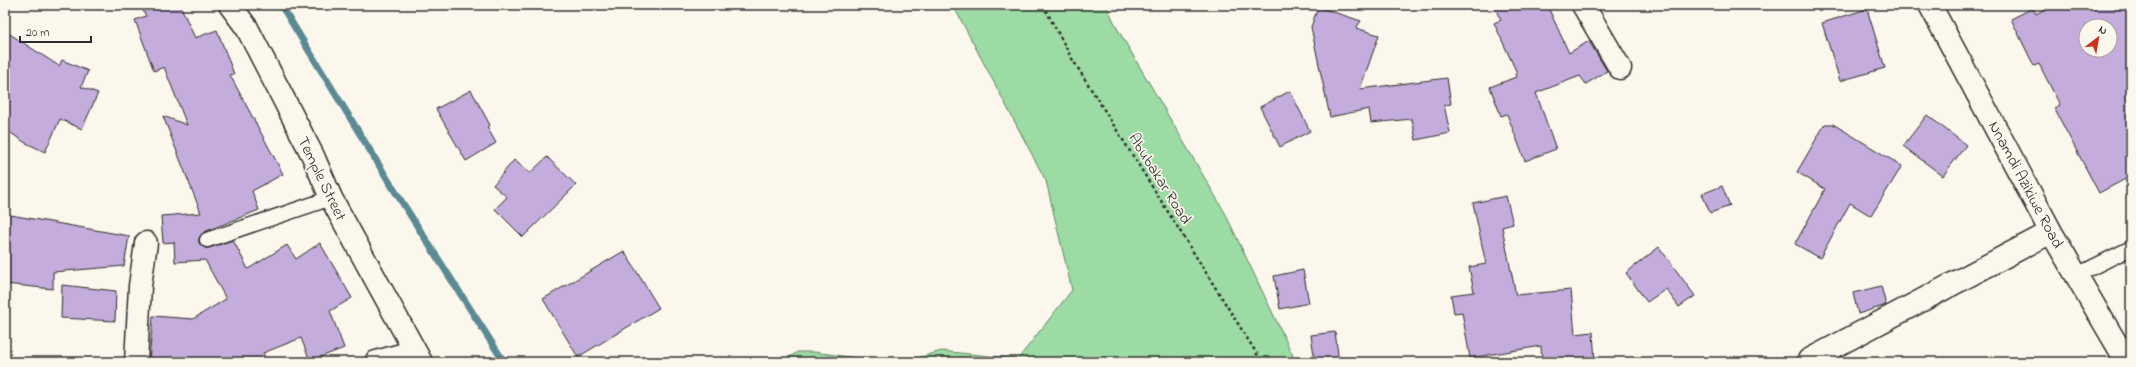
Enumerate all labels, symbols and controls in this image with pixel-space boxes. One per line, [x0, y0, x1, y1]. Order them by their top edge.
scale bar [20, 18, 91, 44]
north arrow [2078, 18, 2118, 58]
text: N [2095, 22, 2110, 39]
text: 20 m [26, 24, 49, 42]
street label: Nnamdi Azikiwe Road [1981, 117, 2069, 253]
street label: Abubakar Road [1122, 129, 1197, 229]
street label: Temple Street [290, 133, 352, 226]

